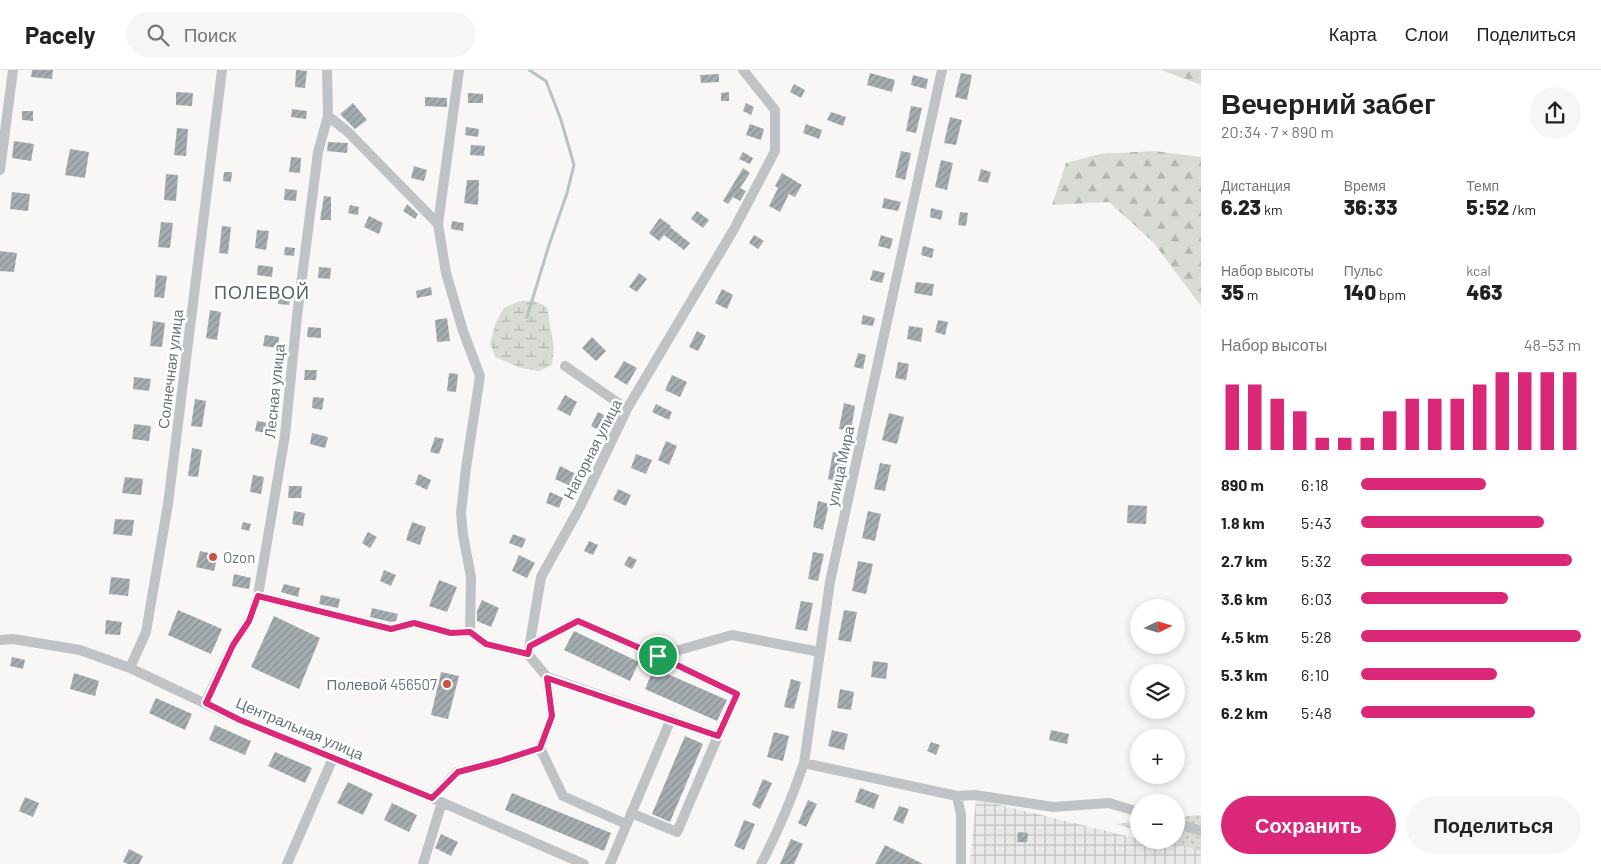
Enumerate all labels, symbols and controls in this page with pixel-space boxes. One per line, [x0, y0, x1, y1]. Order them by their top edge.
search box [126, 12, 476, 57]
text: Pacely [25, 20, 96, 49]
icon: search [144, 21, 172, 49]
text: Поиск [184, 23, 236, 46]
text: Карта [1329, 23, 1377, 45]
text: Слои [1405, 23, 1449, 45]
text: Поделиться [1477, 23, 1576, 45]
text: Вечерний забег [1221, 86, 1436, 120]
button: share [1529, 87, 1581, 139]
text: 20:34 · 7 × 890 m [1221, 122, 1334, 141]
text: Дистанция [1221, 177, 1291, 194]
text: Время [1344, 177, 1386, 194]
text: Темп [1466, 177, 1499, 194]
text: 6.23 [1221, 194, 1261, 219]
text: 36:33 [1344, 194, 1397, 219]
text: 5:52 [1466, 194, 1509, 219]
text: km [1261, 201, 1283, 218]
text: /km [1509, 201, 1536, 218]
text: Набор высоты [1221, 262, 1314, 279]
text: Пульс [1344, 262, 1383, 279]
text: kcal [1466, 262, 1491, 279]
text: 35 [1221, 279, 1244, 304]
text: 140 [1344, 279, 1376, 304]
text: 463 [1466, 279, 1502, 304]
district label: ПОЛЕВОЙ [214, 281, 310, 303]
text: m [1244, 286, 1258, 303]
text: bpm [1376, 286, 1406, 303]
street label: Солнечная улица [154, 307, 186, 430]
text: Набор высоты [1221, 335, 1327, 354]
text: 48–53 m [1524, 335, 1581, 354]
street label: Лесная улица [260, 342, 288, 439]
street label: Нагорная улица [559, 395, 625, 502]
street label: улица Мира [823, 423, 857, 508]
text: 890 m [1221, 475, 1264, 494]
text: 6:18 [1301, 475, 1329, 494]
text: 1.8 km [1221, 513, 1265, 532]
text: 5:43 [1301, 513, 1332, 532]
place label: Ozon [223, 548, 255, 566]
marker: Ozon [207, 551, 219, 563]
text: 2.7 km [1221, 551, 1267, 570]
text: 5:32 [1301, 551, 1331, 570]
text: 3.6 km [1221, 589, 1268, 608]
text: 6:03 [1301, 589, 1332, 608]
north arrow [1130, 599, 1185, 654]
map controls [1130, 599, 1185, 849]
text: 4.5 km [1221, 627, 1269, 646]
text: 5:28 [1301, 627, 1332, 646]
pin [637, 635, 679, 677]
icon: arrive [644, 642, 672, 670]
button: layers [1130, 664, 1185, 719]
text: 5.3 km [1221, 665, 1268, 684]
text: 6:10 [1301, 665, 1329, 684]
place label: Полевой 456507 [327, 675, 437, 693]
marker: Полевой 456507 [441, 678, 453, 690]
street label: Центральная улица [234, 693, 367, 763]
text: 6.2 km [1221, 703, 1268, 722]
text: 5:48 [1301, 703, 1332, 722]
button: + [1130, 729, 1185, 784]
button: − [1130, 794, 1185, 849]
button: Сохранить [1221, 796, 1396, 854]
button: Поделиться [1406, 796, 1581, 854]

